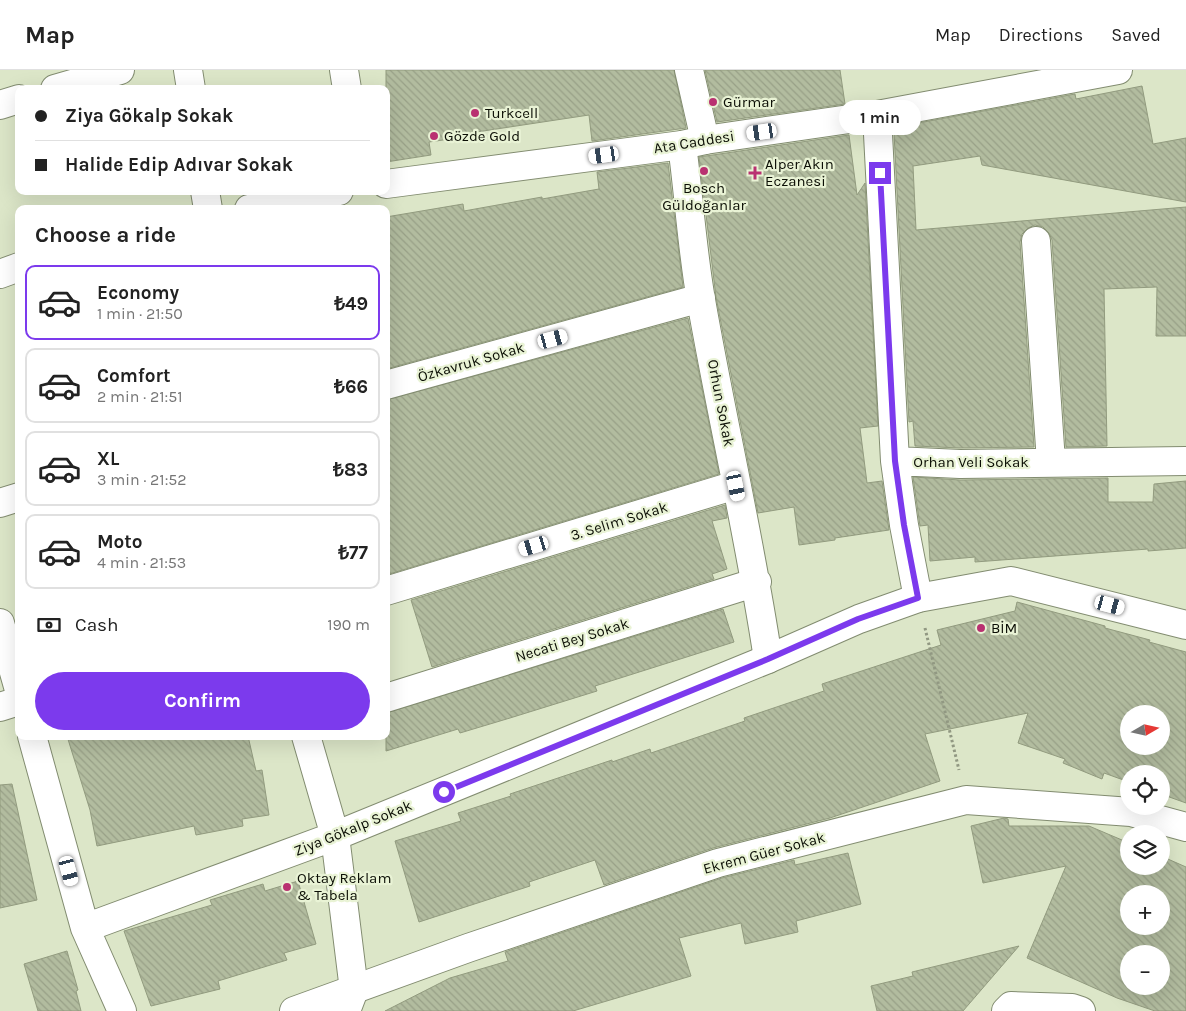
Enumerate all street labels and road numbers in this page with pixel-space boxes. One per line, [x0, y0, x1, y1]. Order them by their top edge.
street label: Ata Caddesi [652, 127, 736, 157]
street label: Özkavruk Sokak [416, 338, 526, 386]
street label: Orhun Sokak [704, 358, 738, 448]
street label: Orhan Veli Sokak [913, 453, 1029, 471]
street label: 3. Selim Sokak [568, 498, 670, 544]
street label: Necati Bey Sokak [513, 614, 631, 666]
street label: Ziya Gökalp Sokak [291, 796, 415, 860]
street label: Ekrem Güer Sokak [701, 828, 827, 878]

